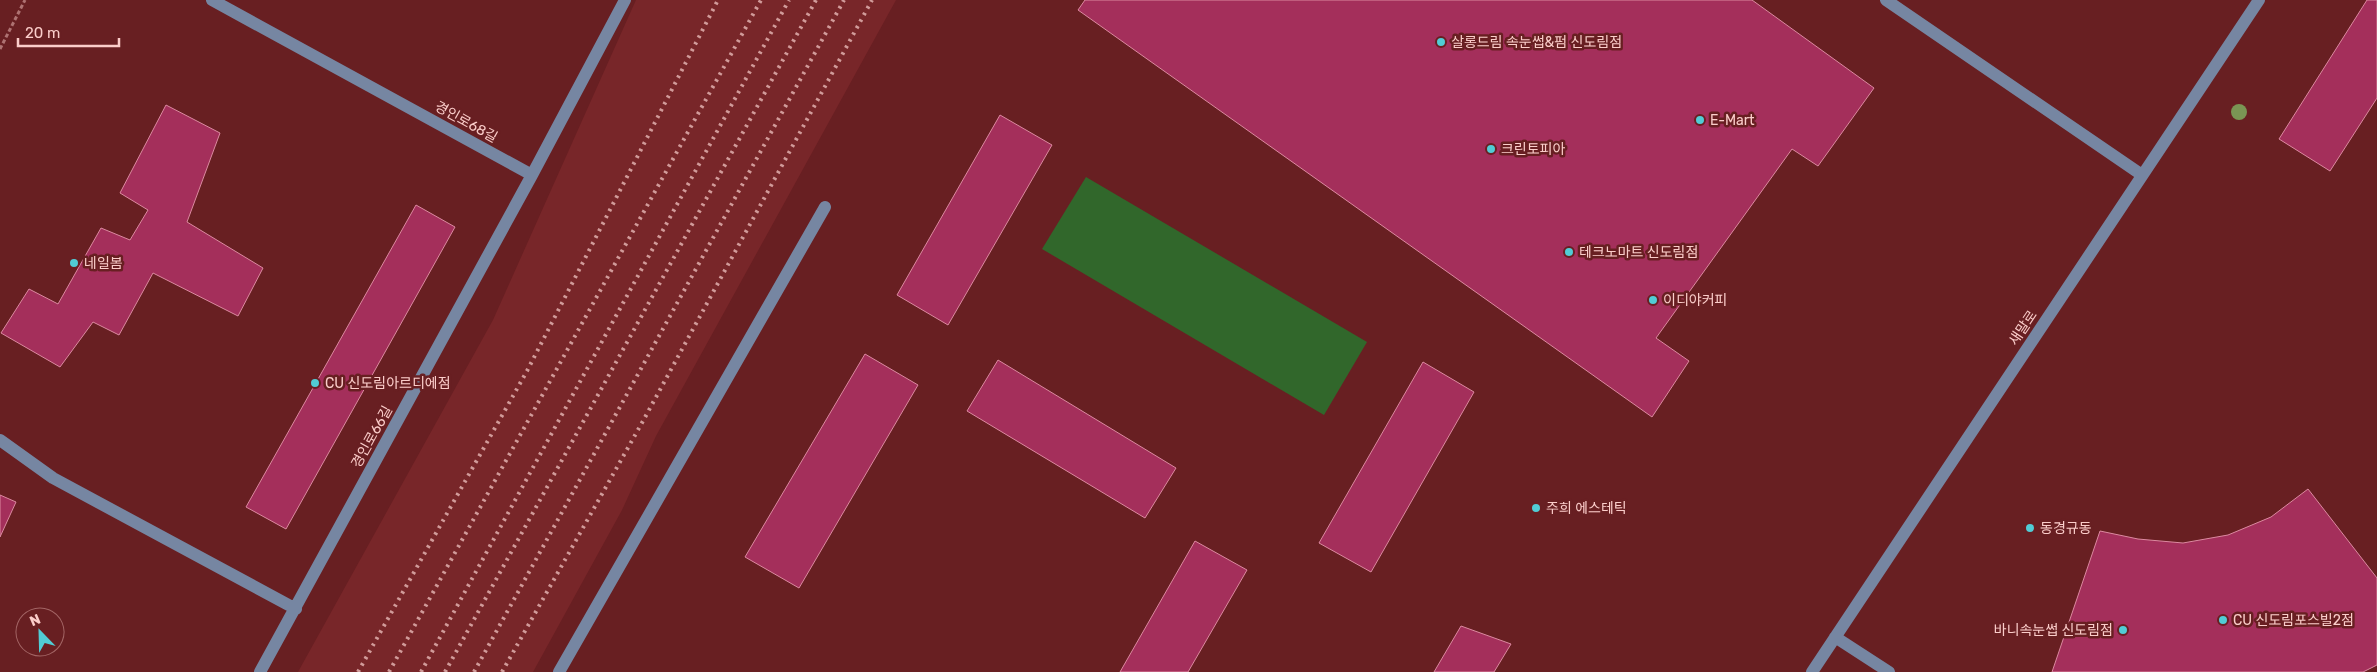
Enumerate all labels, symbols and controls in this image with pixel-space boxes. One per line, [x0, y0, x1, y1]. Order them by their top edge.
scale bar [18, 15, 119, 47]
text: 20 m [25, 24, 60, 42]
place label: 살롱드림 속눈썹&펌 신도림점 [1451, 34, 1622, 51]
marker: 살롱드림 속눈썹&펌 신도림점 [1435, 36, 1447, 48]
street label: 경인로68길 [432, 98, 500, 146]
place label: E-Mart [1710, 112, 1755, 129]
marker: E-Mart [1694, 114, 1706, 126]
place label: 크린토피아 [1501, 141, 1566, 158]
marker: 크린토피아 [1485, 143, 1497, 155]
place label: 테크노마트 신도림점 [1579, 244, 1698, 261]
marker: 테크노마트 신도림점 [1563, 246, 1575, 258]
place label: 네일봄 [84, 255, 123, 272]
marker: 네일봄 [68, 257, 80, 269]
place label: 이디야커피 [1663, 292, 1727, 309]
marker: 이디야커피 [1647, 294, 1659, 306]
street label: 새말로 [2005, 307, 2041, 349]
place label: CU 신도림아르디에점 [325, 375, 451, 392]
marker: CU 신도림아르디에점 [309, 377, 321, 389]
street label: 경인로66길 [348, 403, 396, 471]
place label: 주희 에스테틱 [1546, 500, 1627, 517]
marker: 주희 에스테틱 [1530, 502, 1542, 514]
place label: 동경규동 [2040, 520, 2092, 537]
marker: 동경규동 [2024, 522, 2036, 534]
north arrow [15, 607, 65, 657]
text: N [27, 611, 43, 630]
place label: CU 신도림포스빌2점 [2233, 612, 2354, 629]
marker: CU 신도림포스빌2점 [2217, 614, 2229, 626]
place label: 바니속눈썹 신도림점 [1994, 622, 2113, 639]
marker: 바니속눈썹 신도림점 [2117, 624, 2129, 636]

